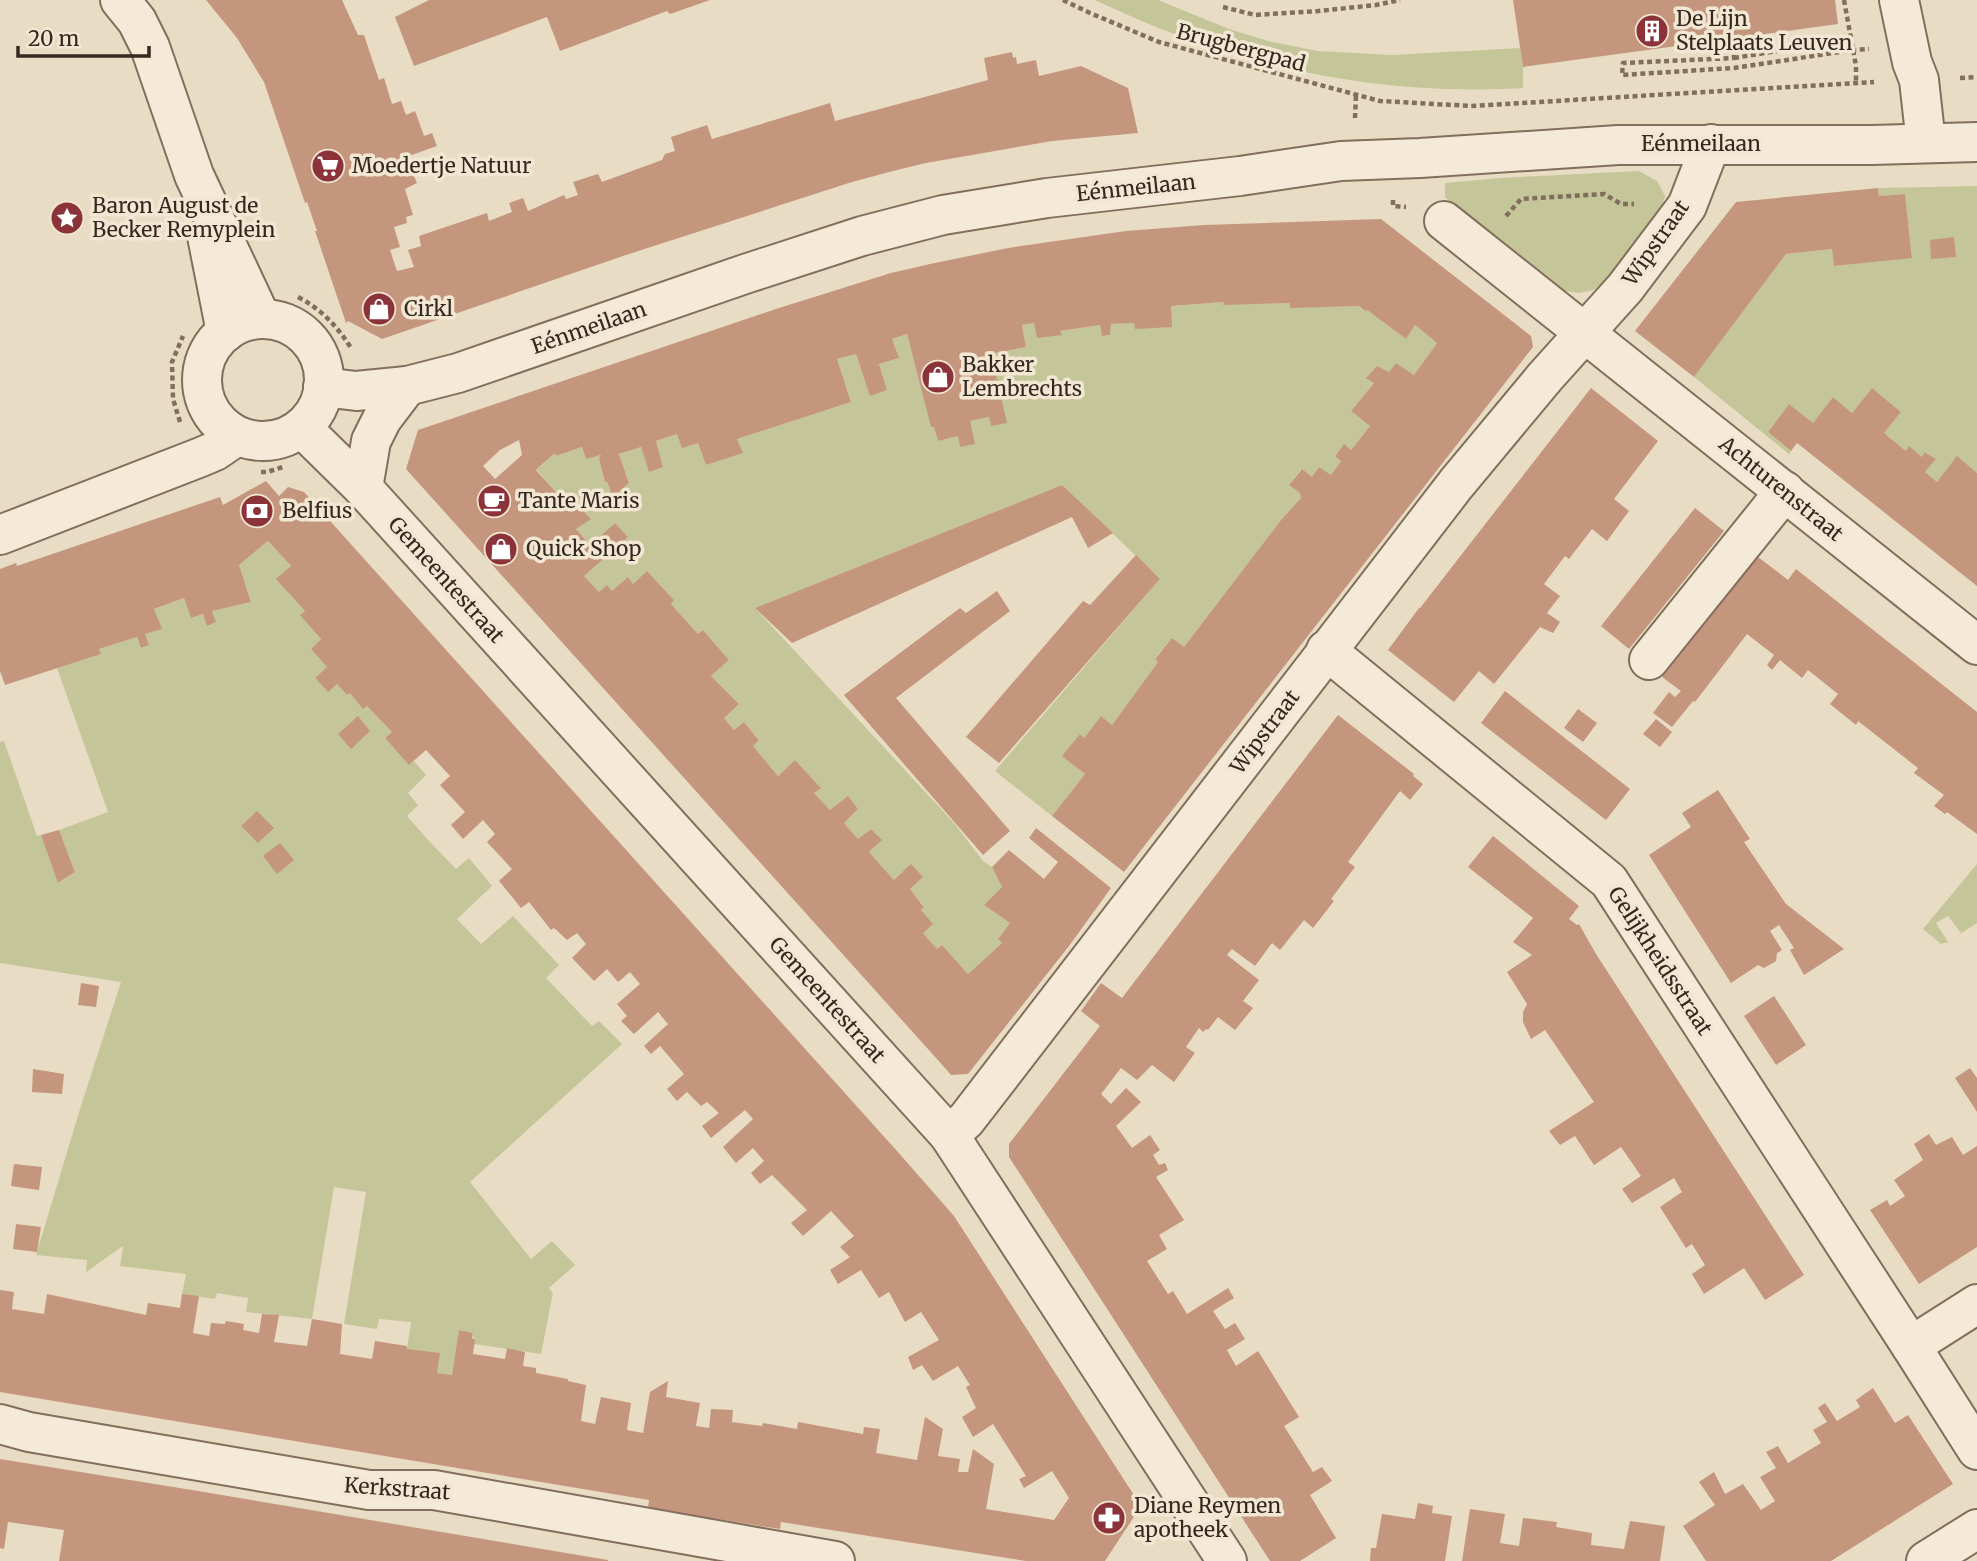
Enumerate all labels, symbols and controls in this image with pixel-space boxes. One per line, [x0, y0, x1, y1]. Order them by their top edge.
place label: De Lijn Stelplaats Leuven [1676, 5, 1852, 56]
building icon: De Lijn Stelplaats Leuven [1633, 12, 1671, 50]
scale bar [18, 14, 149, 58]
street label: Brugbergpad [1174, 17, 1309, 78]
text: 20 m [28, 25, 80, 52]
street label: Eénmeilaan [1641, 130, 1761, 157]
supermarket icon: Moedertje Natuur [309, 147, 347, 185]
place label: Moedertje Natuur [352, 152, 531, 179]
street label: Eénmeilaan [1075, 168, 1197, 207]
place label: Baron August de Becker Remyplein [92, 192, 276, 243]
street label: Wipstraat [1616, 194, 1695, 292]
place icon: Baron August de Becker Remyplein [48, 199, 86, 237]
shop icon: Cirkl [360, 290, 398, 328]
place label: Cirkl [404, 295, 454, 322]
street label: Eénmeilaan [528, 295, 650, 360]
place label: Bakker Lembrechts [962, 351, 1082, 402]
shop icon: Bakker Lembrechts [919, 358, 957, 396]
street label: Achturenstraat [1713, 430, 1849, 547]
cafe icon: Tante Maris [475, 482, 513, 520]
place label: Tante Maris [518, 487, 639, 514]
bank icon: Belfius [238, 492, 276, 530]
place label: Belfius [282, 497, 352, 524]
street label: Gemeentestraat [383, 511, 510, 648]
shop icon: Quick Shop [482, 530, 520, 568]
place label: Quick Shop [526, 535, 641, 562]
street label: Wipstraat [1223, 684, 1305, 780]
street label: Gelijkheidsstraat [1602, 881, 1719, 1040]
street label: Gemeentestraat [764, 931, 891, 1068]
street label: Kerkstraat [343, 1471, 451, 1506]
place label: Diane Reymen apotheek [1134, 1492, 1281, 1543]
pharmacy icon: Diane Reymen apotheek [1090, 1499, 1128, 1537]

